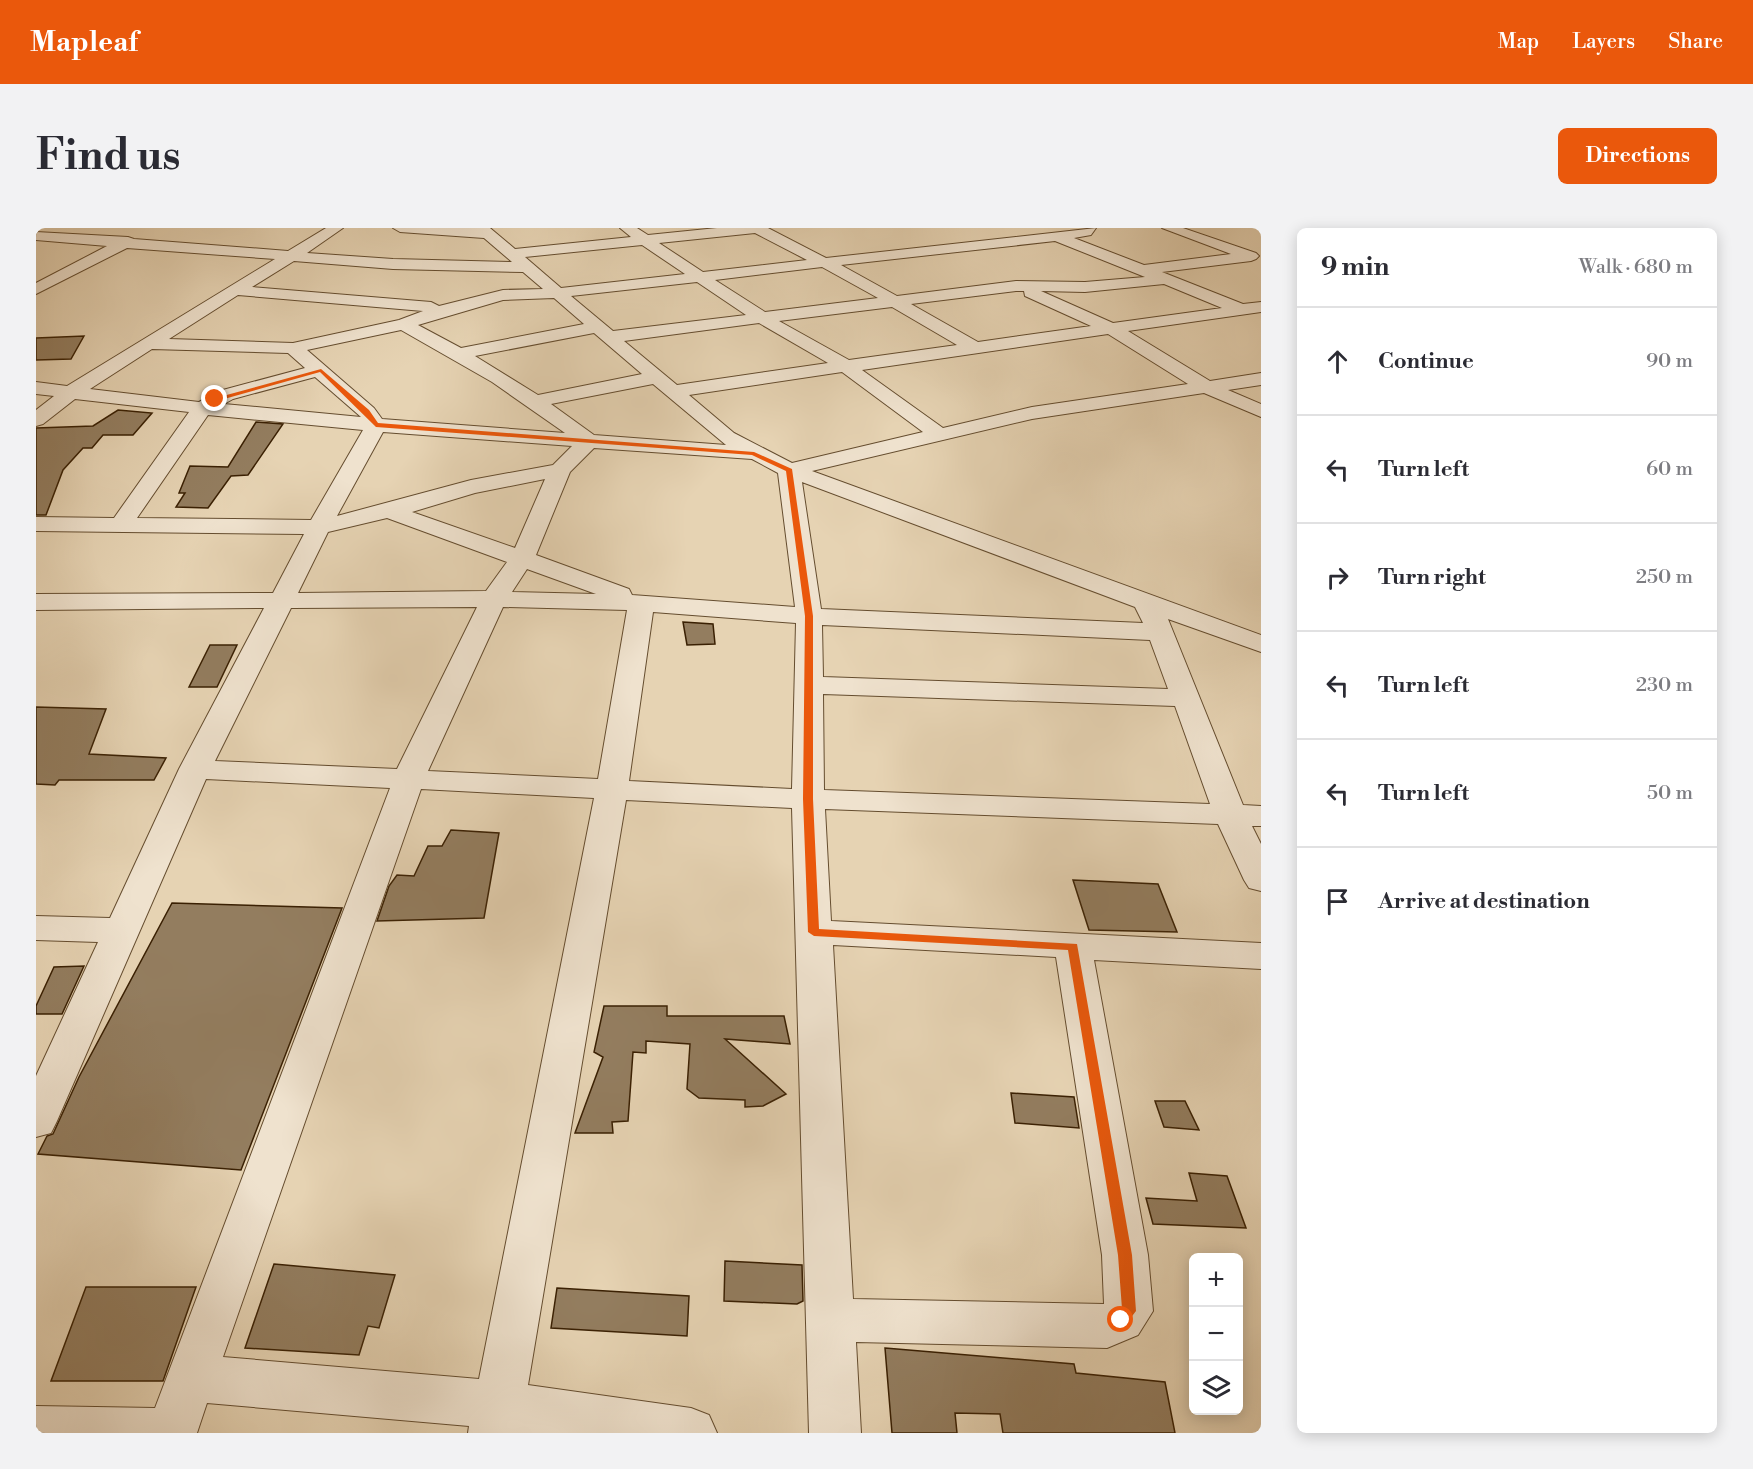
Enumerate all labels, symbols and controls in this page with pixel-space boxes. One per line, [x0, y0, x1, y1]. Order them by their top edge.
text: Mapleaf [30, 25, 138, 60]
text: Map [1498, 29, 1539, 55]
text: Layers [1572, 29, 1635, 55]
text: Share [1668, 29, 1723, 55]
button: Directions [1558, 128, 1717, 184]
text: Find us [36, 130, 180, 183]
text: 9 min [1321, 251, 1389, 283]
text: Walk · 680 m [1579, 255, 1693, 280]
icon: ahead [1321, 345, 1354, 378]
text: Continue [1378, 348, 1474, 375]
text: 90 m [1646, 349, 1693, 374]
route end [201, 385, 227, 411]
icon: left [1321, 453, 1354, 486]
text: Turn left [1378, 456, 1469, 483]
text: 60 m [1646, 457, 1693, 482]
icon: right [1321, 561, 1354, 594]
text: Turn right [1378, 564, 1486, 591]
text: 250 m [1636, 565, 1693, 590]
icon: left [1321, 669, 1354, 702]
text: Turn left [1378, 672, 1469, 699]
text: 230 m [1636, 673, 1693, 698]
icon: left [1321, 777, 1354, 810]
text: Turn left [1378, 780, 1469, 807]
text: 50 m [1647, 781, 1693, 806]
icon: arrive [1321, 885, 1354, 918]
text: Arrive at destination [1378, 888, 1590, 915]
map controls [1189, 1253, 1243, 1415]
button: + [1189, 1253, 1243, 1307]
route start [1107, 1306, 1133, 1332]
button: − [1189, 1307, 1243, 1361]
button: layers [1189, 1361, 1243, 1415]

